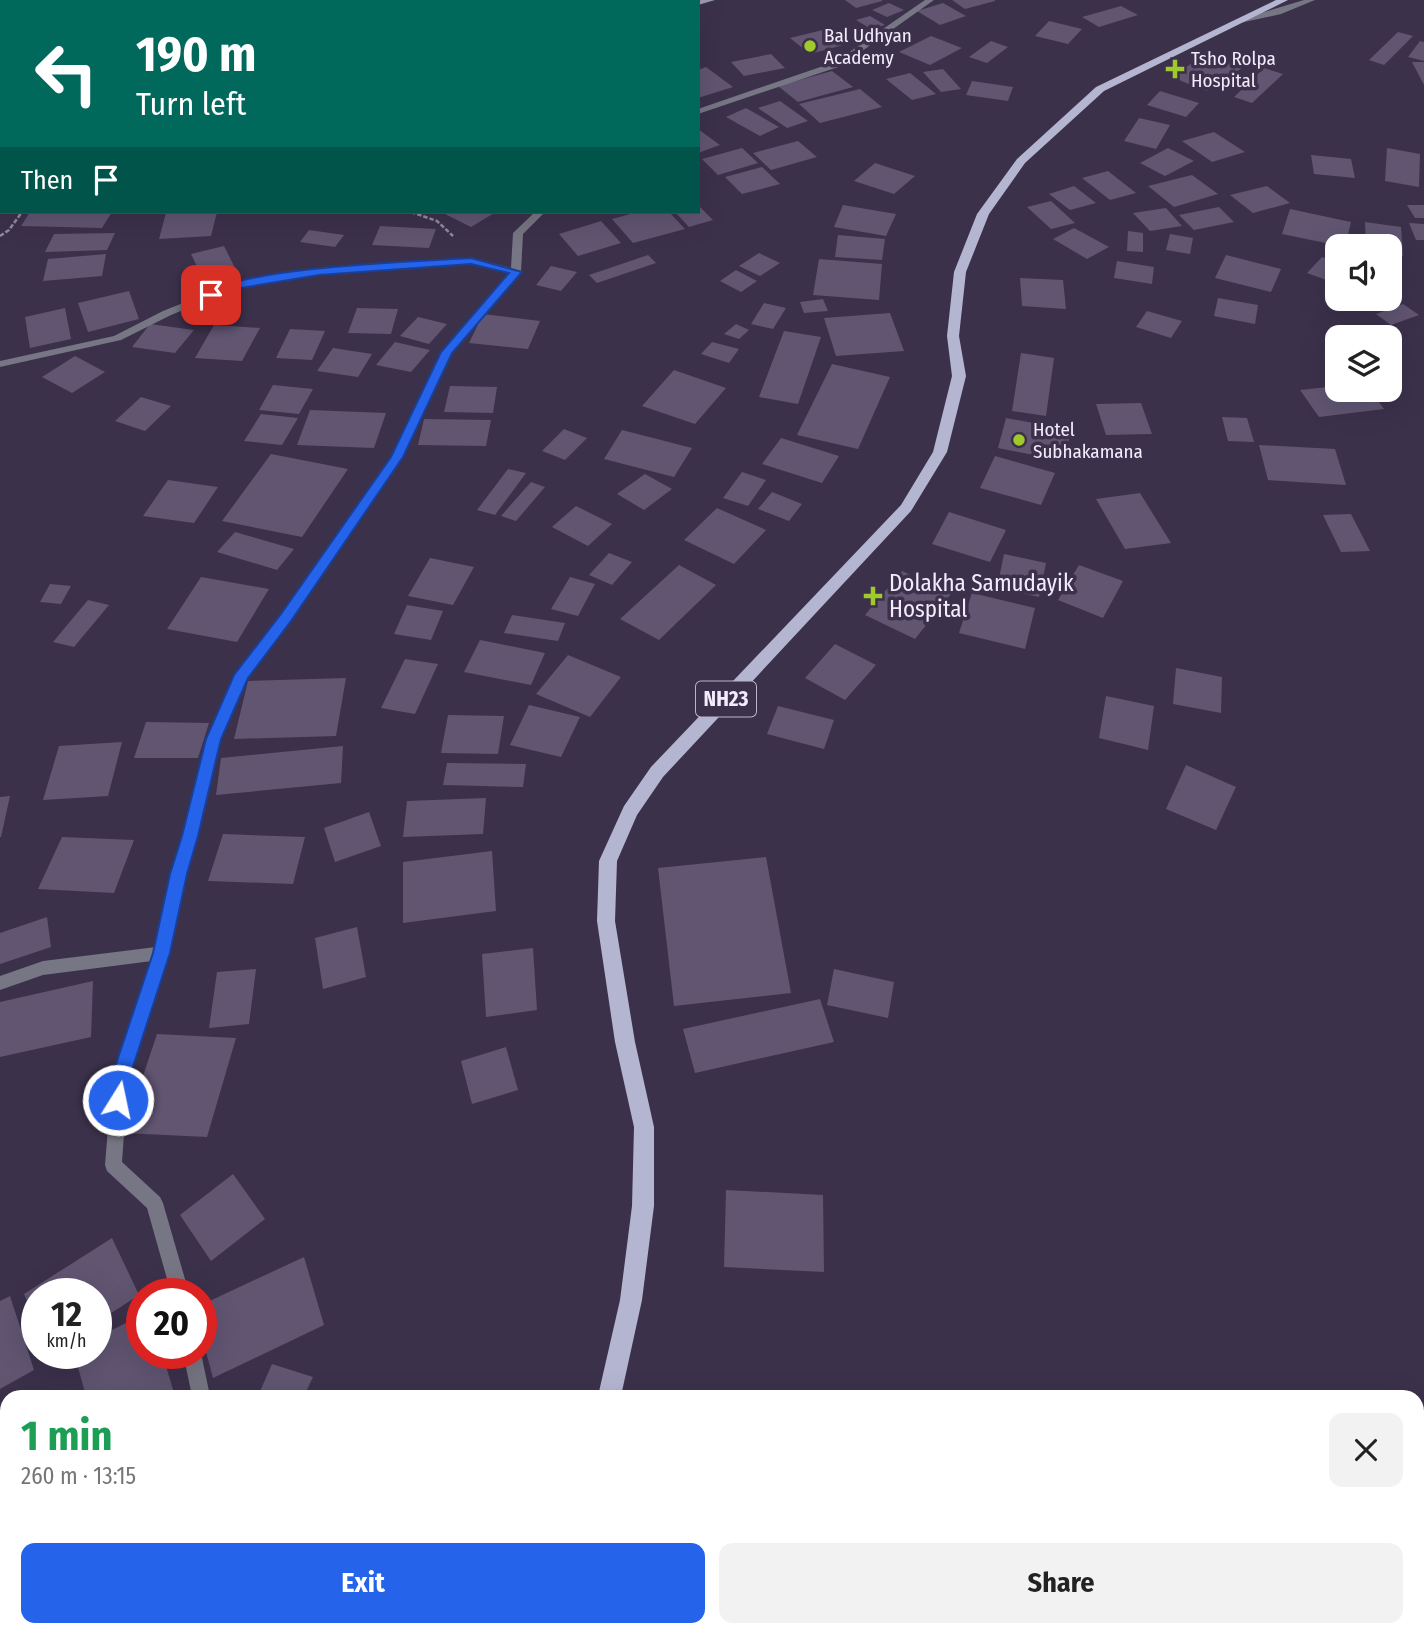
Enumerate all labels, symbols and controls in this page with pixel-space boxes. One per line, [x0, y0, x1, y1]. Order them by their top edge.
place label: Bal Udhyan Academy [824, 24, 912, 69]
text: 190 m [136, 25, 256, 84]
icon: left [21, 28, 112, 119]
marker: Bal Udhyan Academy [802, 38, 818, 54]
place label: Tsho Rolpa Hospital [1191, 47, 1276, 92]
marker: Tsho Rolpa Hospital [1165, 59, 1185, 79]
text: Turn left [136, 85, 246, 123]
icon: arrive [87, 161, 125, 199]
text: Then [21, 165, 73, 196]
map controls [1325, 234, 1402, 402]
button: sound [1325, 234, 1402, 311]
pin [181, 265, 241, 325]
icon: arrive [192, 276, 230, 314]
button: layers [1325, 325, 1402, 402]
place label: Hotel Subhakamana [1033, 418, 1143, 463]
marker: Hotel Subhakamana [1011, 432, 1027, 448]
place label: Dolakha Samudayik Hospital [889, 569, 1074, 623]
marker: Dolakha Samudayik Hospital [863, 586, 883, 606]
road number: NH23 [696, 682, 756, 716]
position arrow [81, 1063, 155, 1137]
speed limit sign: 20 [126, 1278, 217, 1369]
text: 12 [51, 1293, 82, 1335]
text: km/h [46, 1330, 87, 1352]
text: 1 min [21, 1411, 112, 1461]
button: close [1329, 1413, 1403, 1487]
text: 260 m · 13:15 [21, 1462, 136, 1490]
button: Exit [21, 1543, 705, 1623]
button: Share [719, 1543, 1403, 1623]

